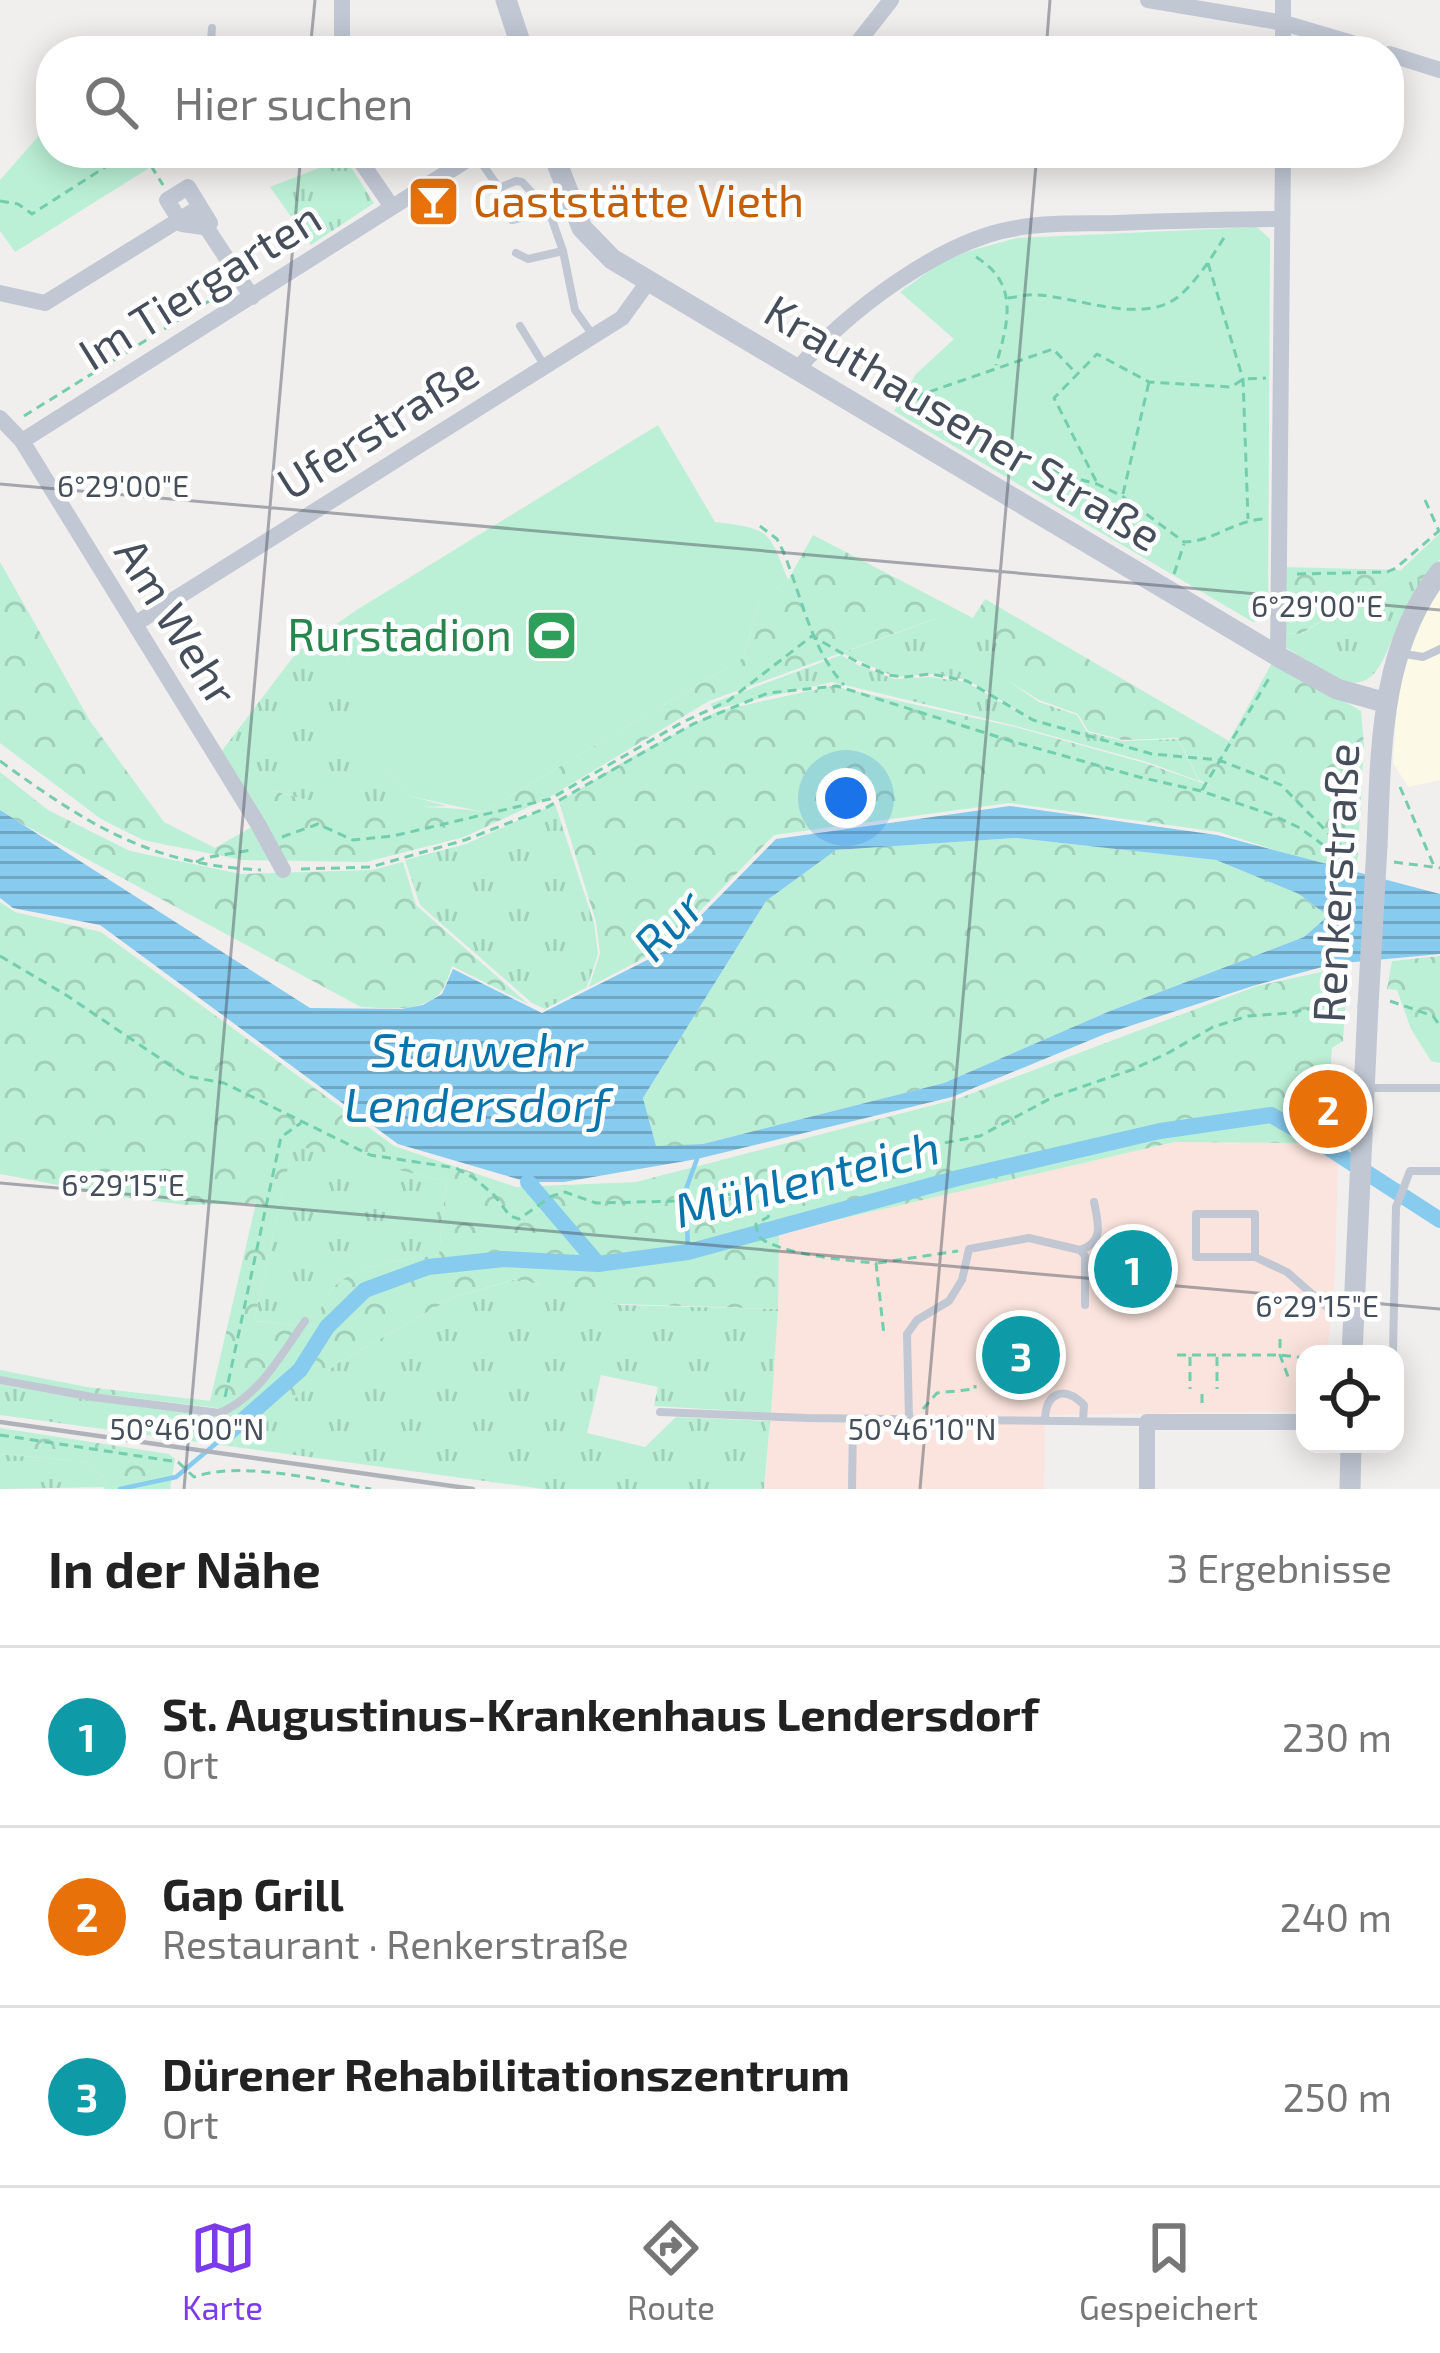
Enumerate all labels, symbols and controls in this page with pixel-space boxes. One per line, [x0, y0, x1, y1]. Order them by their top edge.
search box [36, 36, 1404, 168]
icon: search [78, 69, 144, 135]
text: Hier suchen [174, 75, 414, 129]
place label: Gaststätte Vieth [473, 172, 804, 226]
bar icon: Gaststätte Vieth [406, 173, 462, 229]
street label: Im Tiergarten [68, 189, 330, 380]
street label: Krauthausener Straße [756, 282, 1172, 561]
street label: Uferstraße [267, 343, 487, 509]
text: 6°29'00"E [57, 467, 189, 503]
street label: Am Wehr [105, 527, 250, 715]
text: 6°29'00"E [1251, 587, 1383, 623]
place label: Rurstadion [287, 606, 512, 660]
sports icon: Rurstadion [523, 607, 579, 663]
street label: Renkerstraße [1300, 742, 1368, 1024]
your location [816, 768, 876, 828]
water label: Rur [620, 875, 715, 971]
water label: Stauwehr Lendersdorf [344, 1019, 614, 1132]
pin: 2 [1289, 1064, 1367, 1154]
water label: Mühlenteich [668, 1116, 945, 1238]
text: 6°29'15"E [61, 1166, 185, 1202]
pin: 1 [1094, 1224, 1172, 1314]
text: 6°29'15"E [1255, 1287, 1379, 1323]
pin: 3 [982, 1310, 1060, 1400]
map controls [1296, 1345, 1404, 1453]
button: locate [1296, 1345, 1404, 1453]
text: 50°46'00"N [110, 1410, 264, 1446]
text: 50°46'10"N [848, 1410, 996, 1446]
text: In der Nähe [48, 1537, 321, 1598]
text: 3 Ergebnisse [1167, 1544, 1392, 1591]
text: St. Augustinus-Krankenhaus Lendersdorf [162, 1686, 1039, 1740]
text: 1 [79, 1713, 95, 1760]
text: 230 m [1282, 1713, 1392, 1760]
text: Ort [162, 1740, 219, 1787]
text: Gap Grill [162, 1866, 344, 1920]
text: 2 [76, 1893, 98, 1940]
text: 240 m [1280, 1893, 1392, 1940]
text: Restaurant · Renkerstraße [162, 1920, 629, 1967]
text: Dürener Rehabilitationszentrum [162, 2046, 850, 2100]
text: 3 [76, 2073, 98, 2120]
text: 250 m [1283, 2073, 1392, 2120]
text: Ort [162, 2100, 219, 2147]
tab: Karte [182, 2215, 263, 2327]
tab: Route [627, 2215, 715, 2327]
tab: Gespeichert [1079, 2215, 1258, 2327]

